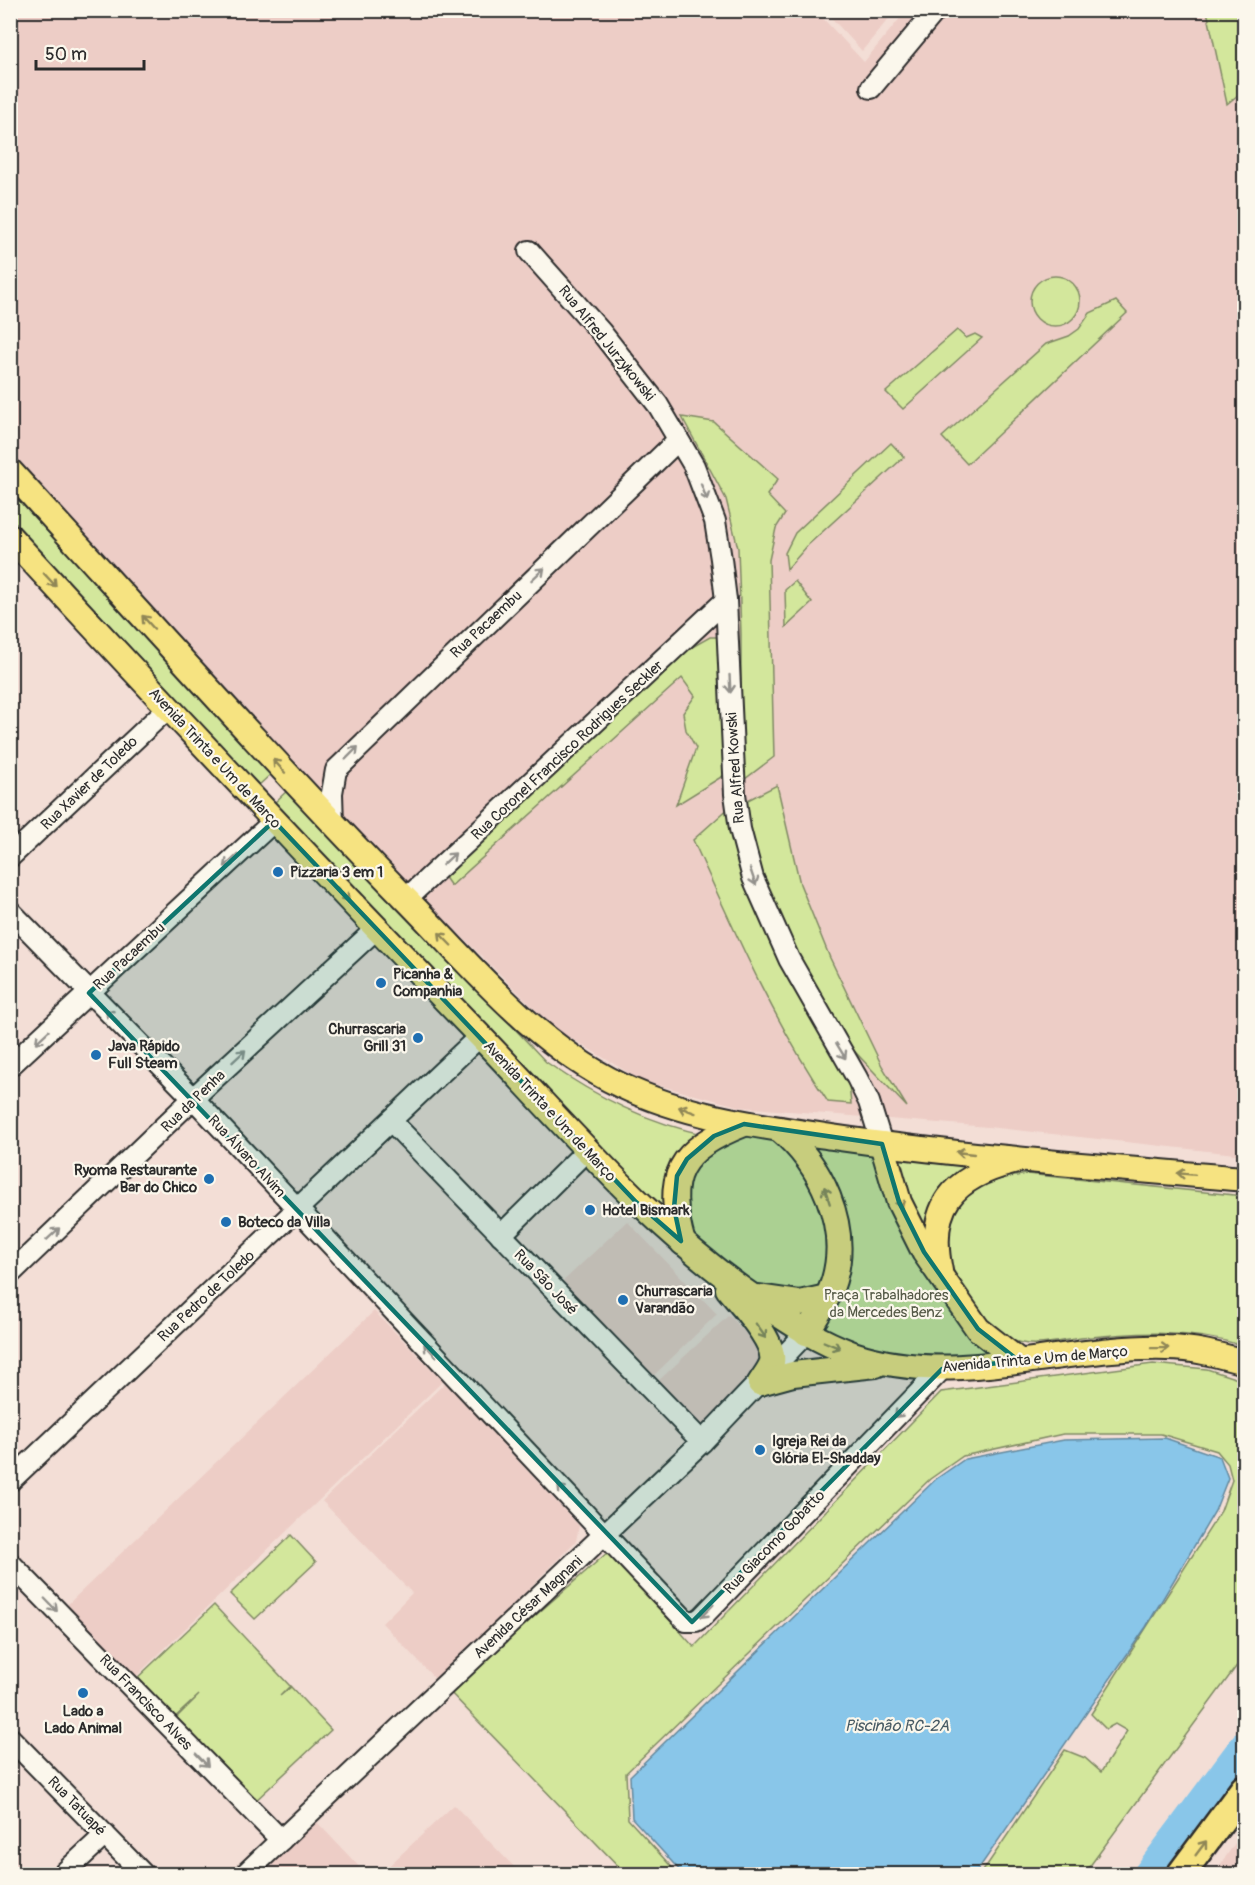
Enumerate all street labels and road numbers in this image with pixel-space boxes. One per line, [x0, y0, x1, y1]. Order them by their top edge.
street label: Rua Alfred Jurzykowski [554, 282, 659, 405]
street label: Rua Pacaembu [447, 586, 526, 662]
street label: Rua Coronel Francisco Rodrigues Seckler [467, 656, 668, 845]
street label: Avenida Trinta e Um de Março [144, 684, 285, 833]
street label: Rua Alfred Kowski [722, 711, 749, 824]
street label: Rua Xavier de Toledo [37, 732, 142, 834]
street label: Rua Pacaembu [90, 918, 169, 994]
street label: Avenida Trinta e Um de Março [479, 1037, 620, 1186]
street label: Rua da Penha [157, 1066, 229, 1137]
street label: Rua Álvaro Alvim [204, 1111, 290, 1202]
street label: Rua São José [510, 1245, 582, 1319]
street label: Rua Pedro de Toledo [154, 1247, 259, 1346]
street label: Avenida Trinta e Um de Março [942, 1342, 1129, 1377]
street label: Rua Giacomo Gobatto [720, 1486, 829, 1599]
street label: Avenida César Magnani [470, 1552, 587, 1663]
street label: Rua Francisco Alves [95, 1650, 196, 1754]
street label: Rua Tatuapé [43, 1772, 110, 1840]

